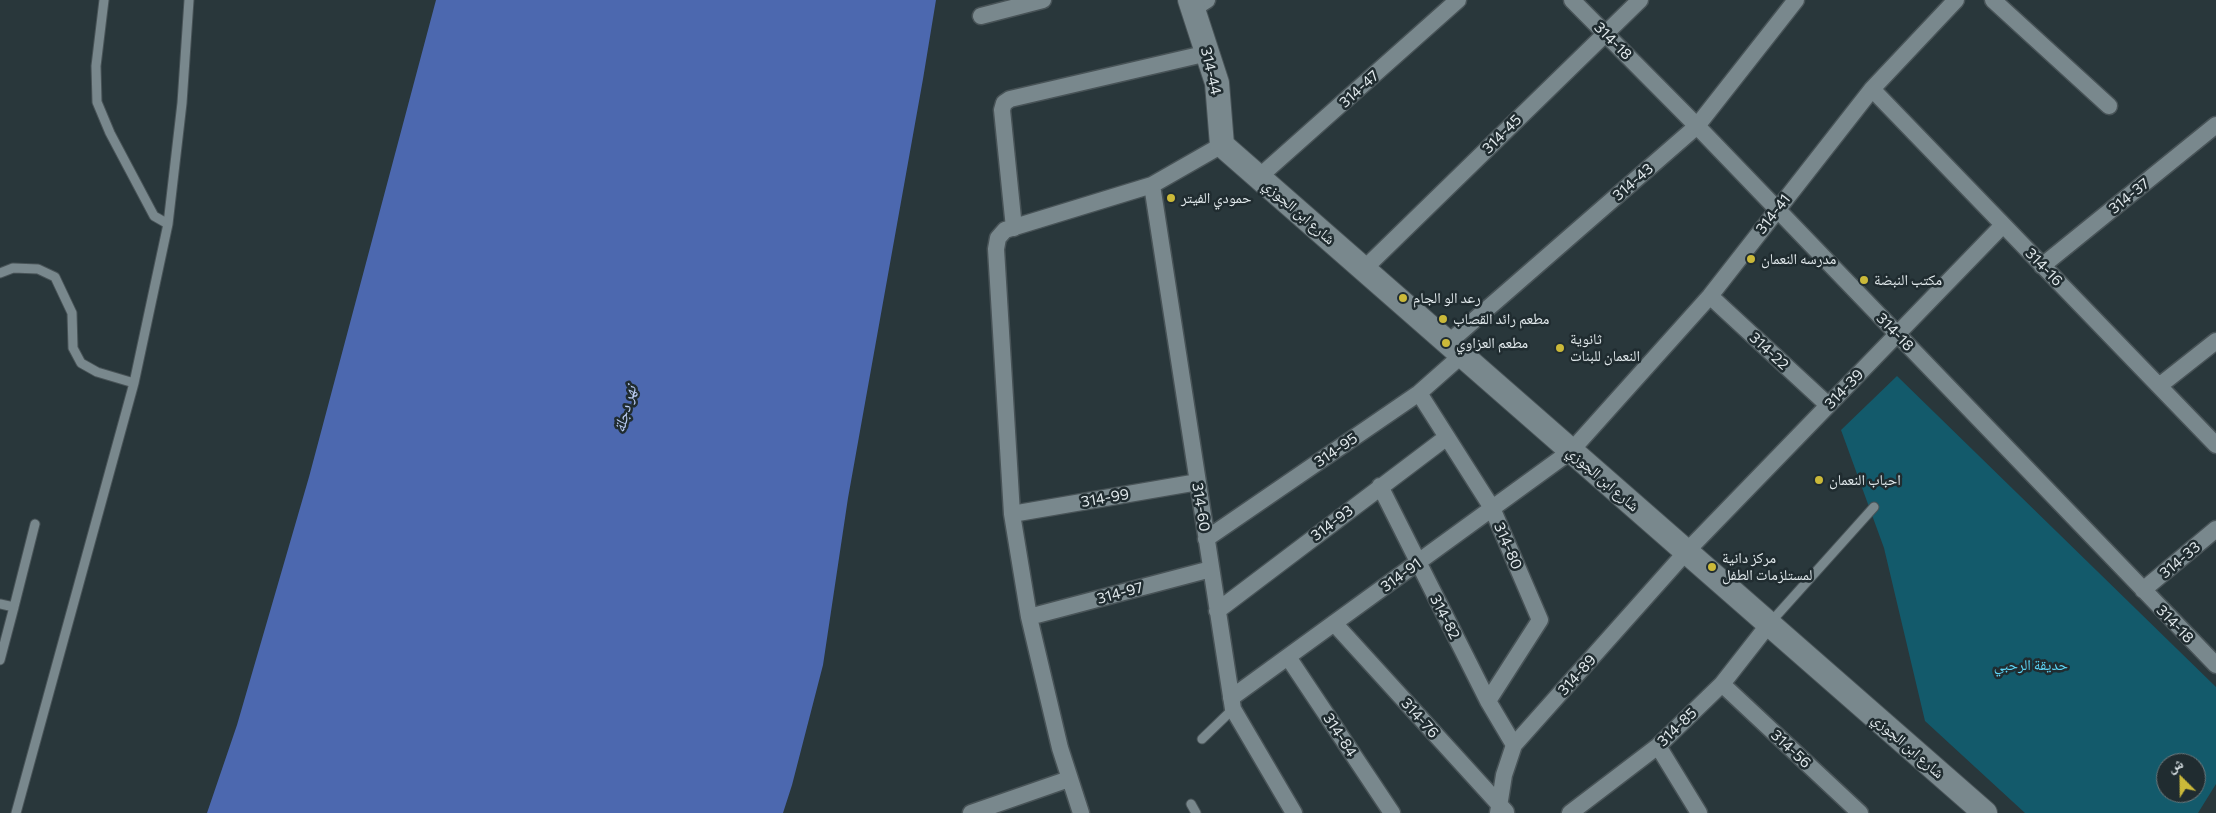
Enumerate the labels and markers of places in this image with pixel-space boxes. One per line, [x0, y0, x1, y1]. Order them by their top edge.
place label: حمودي الفيتر [1181, 189, 1252, 207]
marker: حمودي الفيتر [1165, 192, 1177, 204]
place label: مدرسه النعمان [1761, 250, 1836, 268]
marker: مدرسه النعمان [1745, 253, 1757, 265]
place label: مكتب النبضة [1874, 271, 1942, 289]
marker: مكتب النبضة [1858, 274, 1870, 286]
place label: رعد الو الجام [1413, 289, 1481, 307]
marker: رعد الو الجام [1397, 292, 1409, 304]
place label: مطعم رائد القصاب [1453, 310, 1549, 328]
marker: مطعم رائد القصاب [1437, 313, 1449, 325]
place label: ثانوية النعمان للبنات [1570, 330, 1640, 365]
place label: مطعم العزاوي [1456, 334, 1528, 352]
marker: مطعم العزاوي [1440, 337, 1452, 349]
marker: ثانوية النعمان للبنات [1554, 342, 1566, 354]
place label: احباب النعمان [1829, 471, 1901, 489]
marker: احباب النعمان [1813, 474, 1825, 486]
place label: مركز دانية لمستلزمات الطفل [1722, 549, 1812, 584]
marker: مركز دانية لمستلزمات الطفل [1706, 561, 1718, 573]

